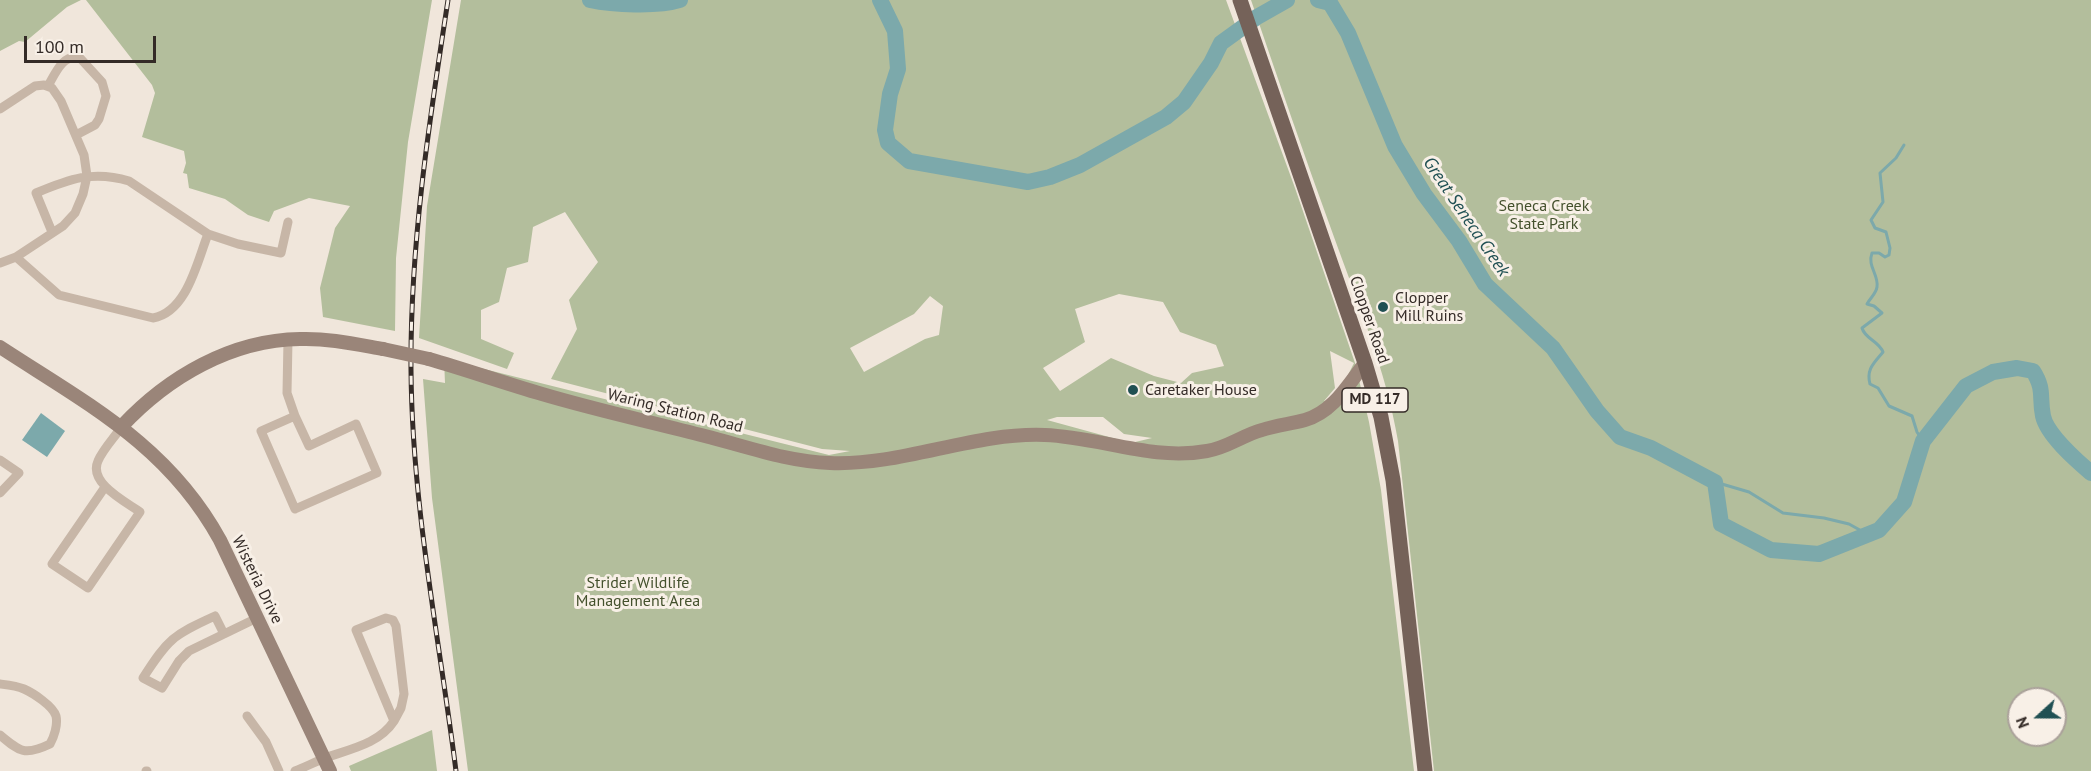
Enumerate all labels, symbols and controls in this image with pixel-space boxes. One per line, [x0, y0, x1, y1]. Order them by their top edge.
scale bar [27, 24, 159, 62]
text: 100 m [35, 35, 84, 58]
water label: Great Seneca Creek [1418, 153, 1514, 281]
park label: Seneca Creek State Park [1499, 196, 1589, 234]
street label: Clopper Road [1345, 274, 1393, 366]
place label: Clopper Mill Ruins [1395, 288, 1463, 326]
marker: Clopper Mill Ruins [1376, 300, 1390, 314]
place label: Caretaker House [1145, 380, 1257, 400]
marker: Caretaker House [1126, 383, 1140, 397]
street label: Waring Station Road [605, 385, 745, 437]
road number: MD 117 [1342, 388, 1408, 412]
street label: Wisteria Drive [227, 533, 287, 627]
park label: Strider Wildlife Management Area [576, 573, 700, 611]
north arrow [2007, 687, 2067, 747]
text: N [2011, 714, 2033, 731]

